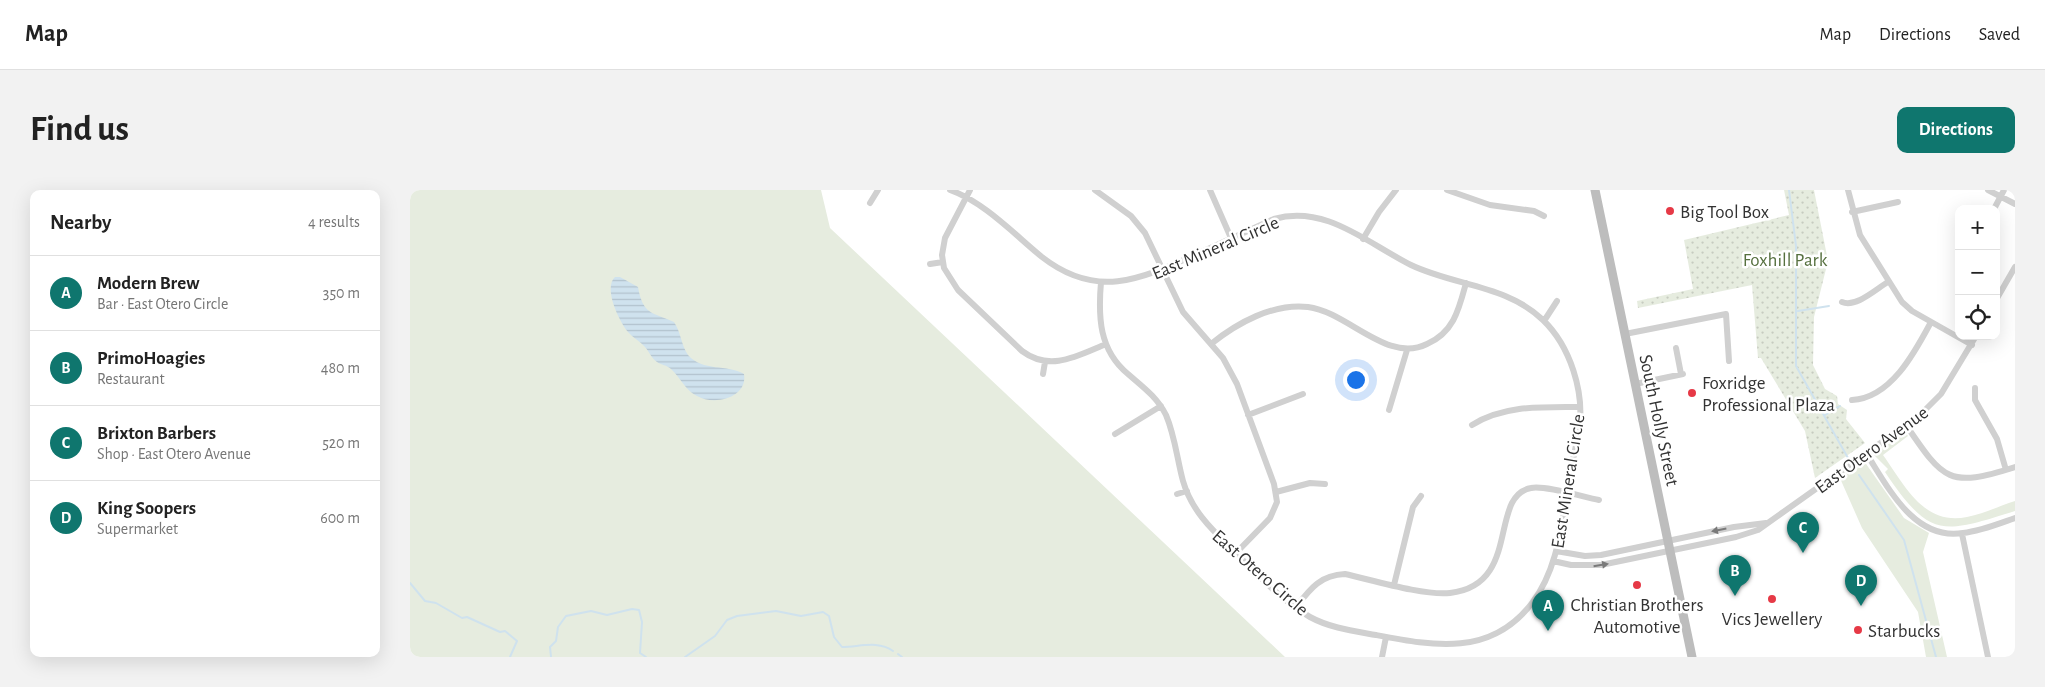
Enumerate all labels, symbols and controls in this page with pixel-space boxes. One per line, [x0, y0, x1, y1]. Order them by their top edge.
text: Map [25, 22, 68, 46]
text: Map [1820, 26, 1851, 44]
text: Directions [1879, 26, 1951, 44]
text: Saved [1979, 26, 2020, 44]
button: Directions [1897, 107, 2015, 153]
text: Find us [30, 112, 129, 147]
place label: Big Tool Box [1680, 203, 1769, 222]
marker: Big Tool Box [1664, 205, 1676, 217]
map controls [1955, 205, 2000, 340]
button: + [1955, 205, 2000, 250]
text: Nearby [50, 212, 111, 233]
street label: East Mineral Circle [1149, 213, 1282, 284]
text: 4 results [308, 214, 360, 230]
button: − [1955, 250, 2000, 295]
park label: Foxhill Park [1743, 251, 1828, 270]
text: Modern Brew [97, 274, 199, 293]
text: A [61, 285, 71, 301]
text: 350 m [323, 285, 360, 301]
button: locate [1955, 295, 2000, 340]
text: Bar · East Otero Circle [97, 296, 228, 312]
text: PrimoHoagies [97, 349, 205, 368]
street label: South Holly Street [1635, 353, 1682, 488]
text: B [61, 360, 71, 376]
text: 480 m [321, 360, 360, 376]
your location [1343, 367, 1369, 393]
text: Restaurant [97, 371, 165, 387]
place label: Foxridge Professional Plaza [1702, 374, 1835, 415]
marker: Foxridge Professional Plaza [1686, 387, 1698, 399]
street label: East Otero Avenue [1812, 403, 1932, 497]
street label: East Mineral Circle [1548, 413, 1588, 550]
text: Brixton Barbers [97, 424, 216, 443]
text: C [62, 435, 70, 451]
text: 520 m [322, 435, 360, 451]
text: Shop · East Otero Avenue [97, 446, 251, 462]
text: King Soopers [97, 499, 196, 518]
text: D [61, 510, 71, 526]
text: 600 m [320, 510, 360, 526]
pin: C [1787, 512, 1819, 553]
text: Supermarket [97, 521, 178, 537]
street label: East Otero Circle [1208, 526, 1312, 620]
one-way arrow [1711, 526, 1727, 534]
pin: B [1719, 555, 1751, 596]
one-way arrow [1594, 560, 1610, 568]
pin: D [1845, 565, 1877, 606]
marker: Christian Brothers Automotive [1631, 579, 1643, 591]
pin: A [1532, 590, 1564, 631]
marker: Vics Jewellery [1766, 593, 1778, 605]
place label: Christian Brothers Automotive [1571, 596, 1703, 637]
place label: Vics Jewellery [1722, 610, 1823, 629]
place label: Starbucks [1868, 622, 1940, 641]
marker: Starbucks [1852, 624, 1864, 636]

